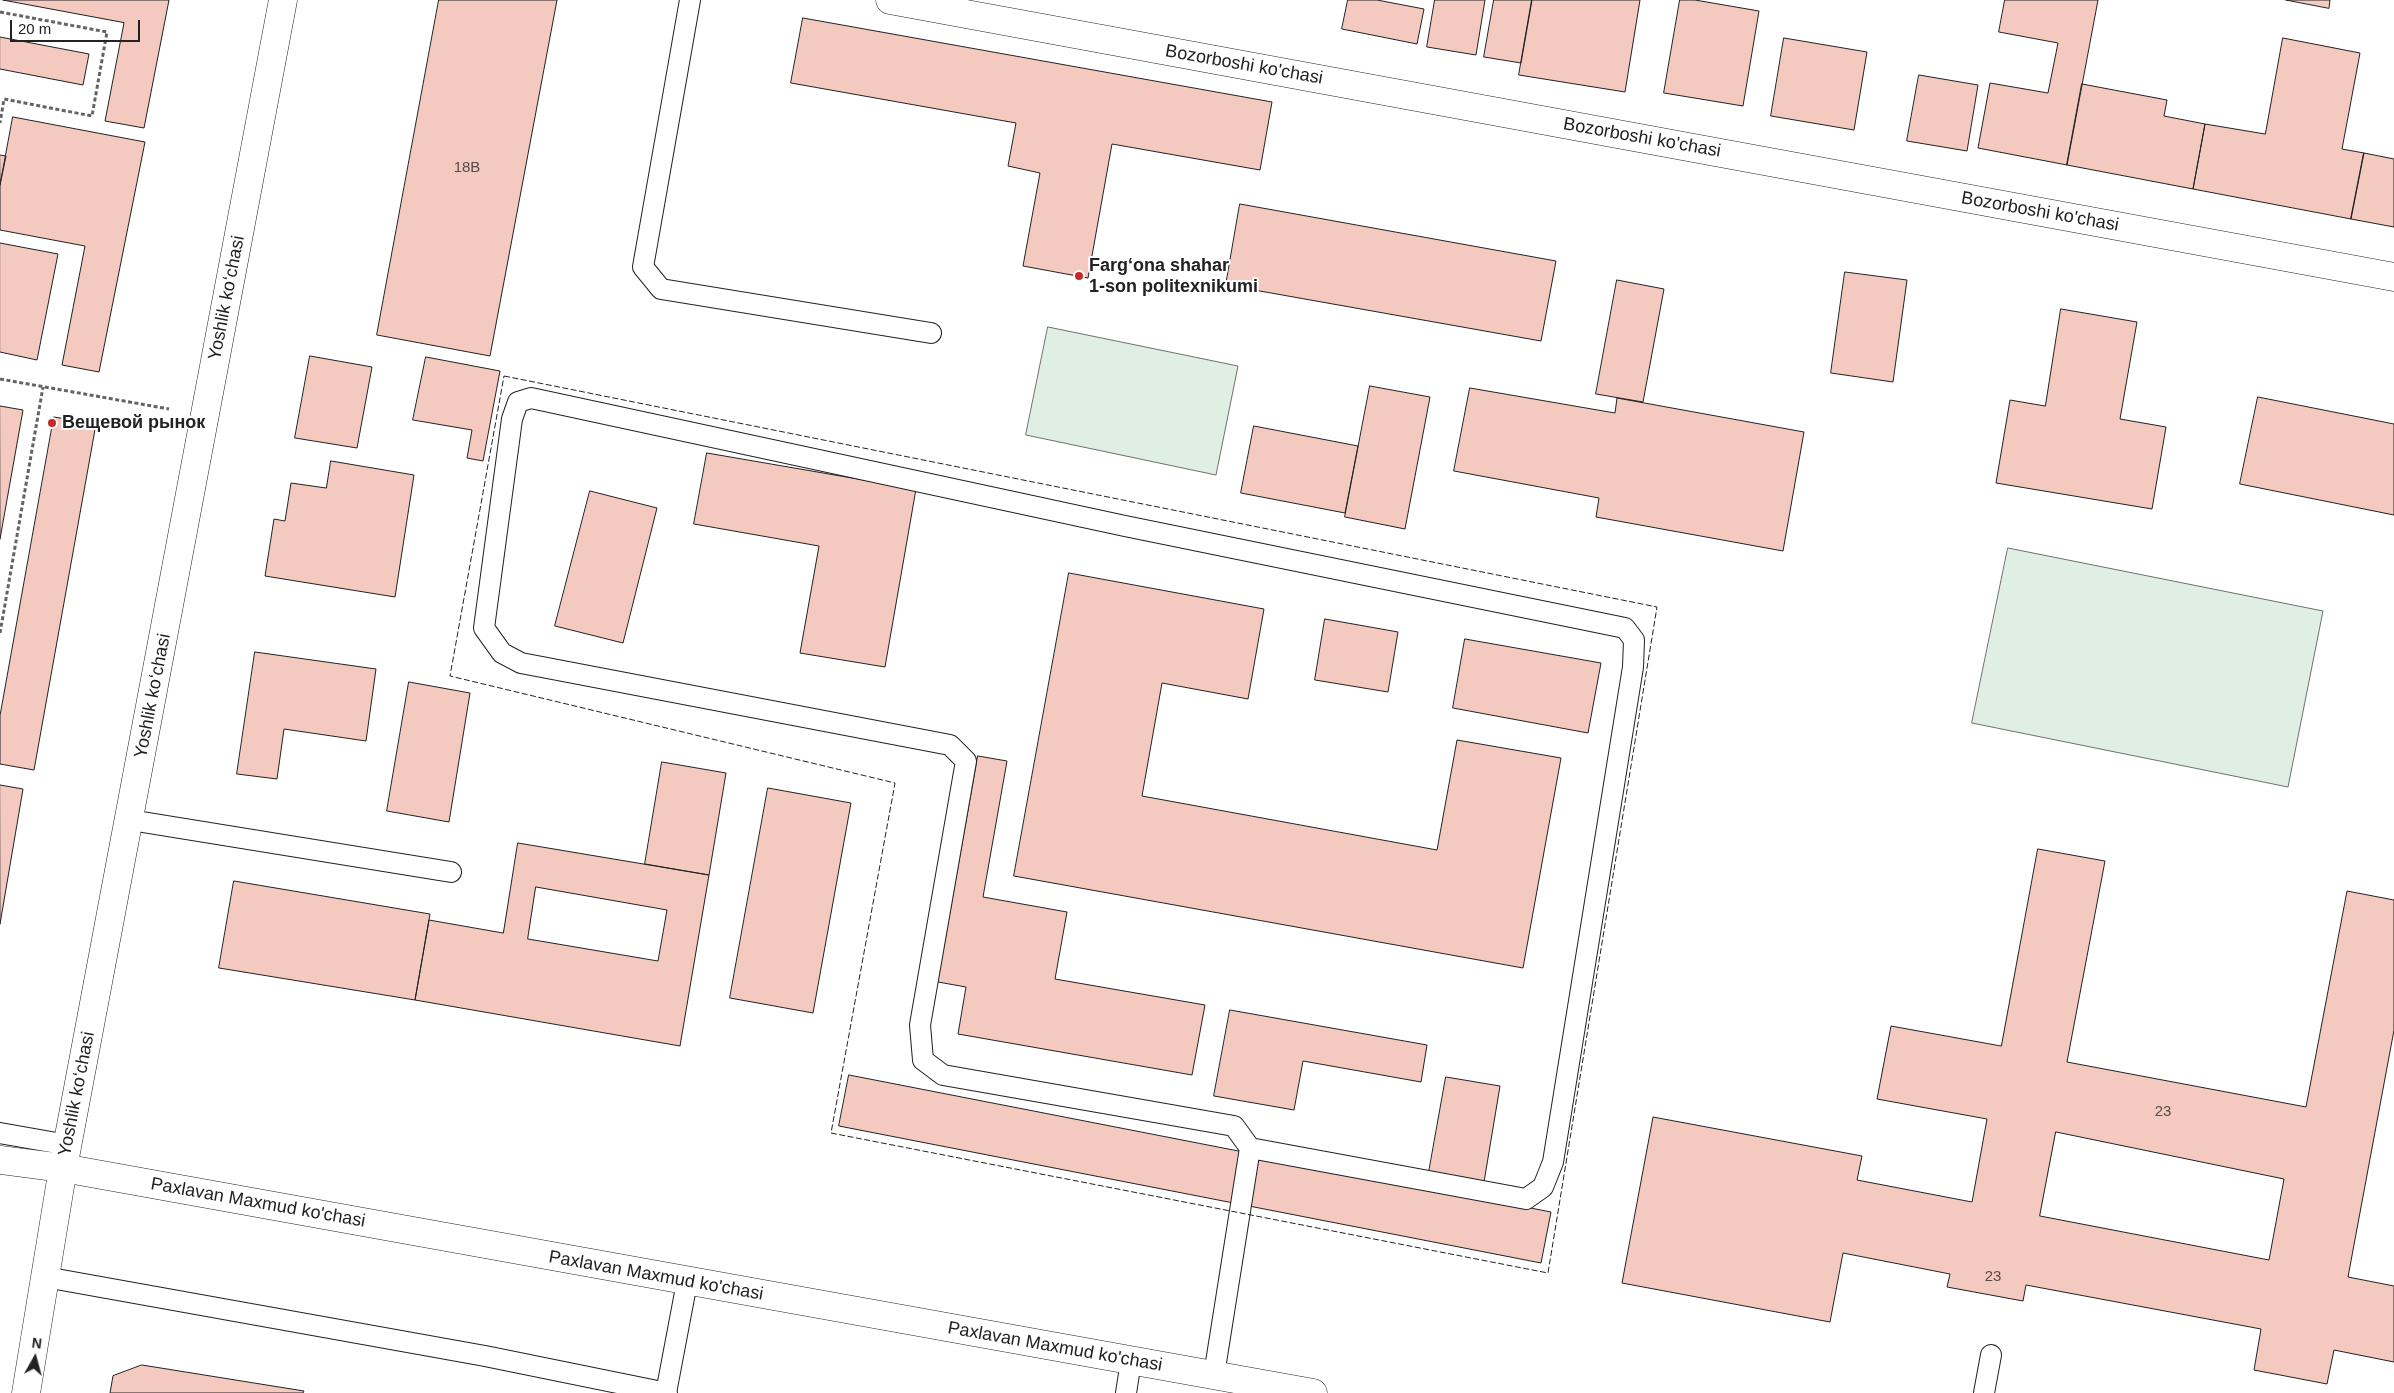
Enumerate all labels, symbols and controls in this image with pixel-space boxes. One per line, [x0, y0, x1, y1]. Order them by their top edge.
scale bar [12, 10, 142, 42]
text: 20 m [18, 20, 51, 37]
street label: Bozorboshi ko'chasi [1164, 41, 1324, 89]
street label: Bozorboshi ko'chasi [1562, 114, 1722, 162]
house number: 18B [454, 159, 480, 177]
street label: Bozorboshi ko'chasi [1960, 188, 2120, 236]
street label: Yoshlik koʻchasi [204, 234, 250, 362]
place label: Farg‘ona shahar 1-son politexnikumi [1089, 255, 1258, 298]
marker: Farg‘ona shahar 1-son politexnikumi [1073, 270, 1085, 282]
place label: Вещевой рынок [62, 412, 205, 434]
marker: Вещевой рынок [46, 417, 58, 429]
street label: Yoshlik koʻchasi [130, 632, 176, 760]
street label: Yoshlik koʻchasi [54, 1030, 100, 1158]
house number: 23 [2155, 1103, 2171, 1121]
street label: Paxlavan Maxmud ko'chasi [149, 1173, 367, 1233]
street label: Paxlavan Maxmud ko'chasi [547, 1246, 765, 1306]
house number: 23 [1985, 1268, 2001, 1286]
street label: Paxlavan Maxmud ko'chasi [946, 1317, 1164, 1377]
north arrow [10, 1333, 60, 1383]
text: N [31, 1335, 43, 1352]

